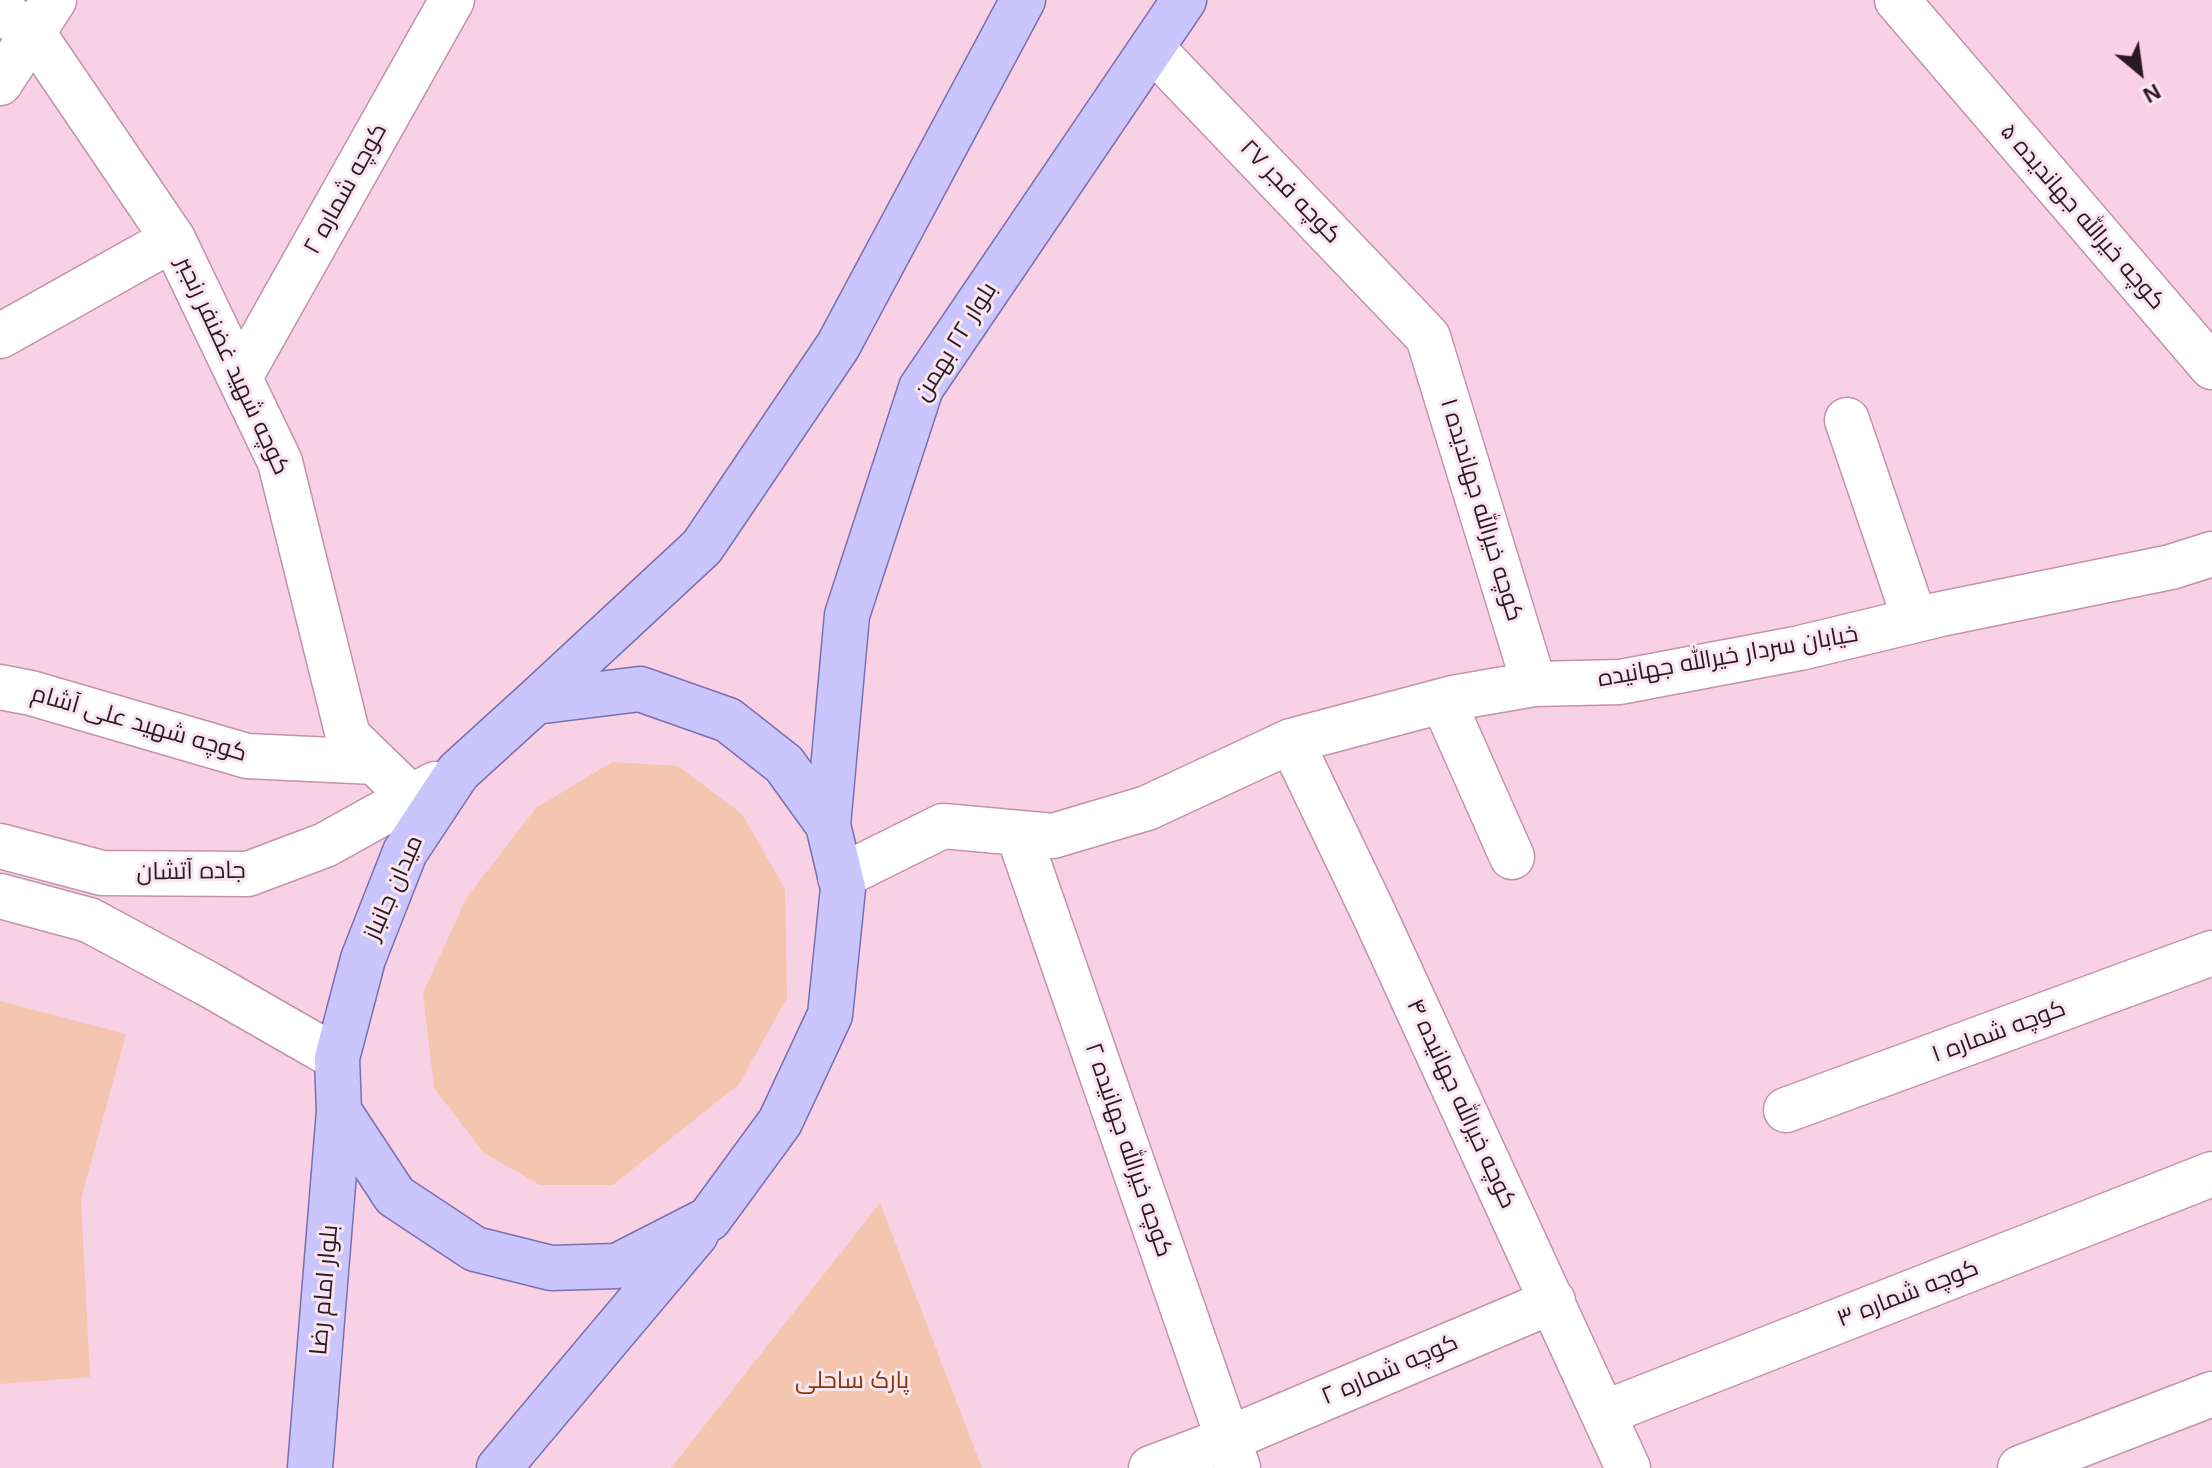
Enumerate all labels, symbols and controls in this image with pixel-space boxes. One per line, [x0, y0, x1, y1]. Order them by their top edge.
north arrow [2100, 32, 2180, 112]
text: N [2139, 79, 2165, 108]
street label: کوچه شماره ۲ [298, 118, 394, 260]
street label: کوچه خیرالله جهاندیده ۵ [1993, 118, 2171, 316]
street label: کوچه فجر ۲۷ [1233, 134, 1347, 250]
street label: کوچه شهید غضنفر رنجبر [169, 252, 295, 480]
street label: بلوار ۲۲ بهمن [908, 277, 1004, 407]
street label: کوچه خیرالله جهاندیده ۱ [1433, 395, 1529, 625]
street label: خیابان سردار خیرالله جهانیده [1596, 620, 1860, 694]
street label: کوچه شهید علی آشام [28, 679, 250, 769]
street label: میدان جانباز [358, 831, 430, 945]
street label: جاده آتشان [136, 857, 246, 887]
street label: کوچه شماره ۱ [1928, 994, 2070, 1070]
street label: کوچه خیرالله جهانیده ۴ [1400, 995, 1522, 1213]
street label: کوچه خیرالله جهانیده ۲ [1078, 1039, 1178, 1261]
street label: بلوار امام رضا [305, 1224, 345, 1356]
street label: کوچه شماره ۳ [1833, 1254, 1983, 1334]
street label: کوچه شماره ۲ [1317, 1328, 1463, 1412]
park label: پارک ساحلی [795, 1367, 909, 1395]

